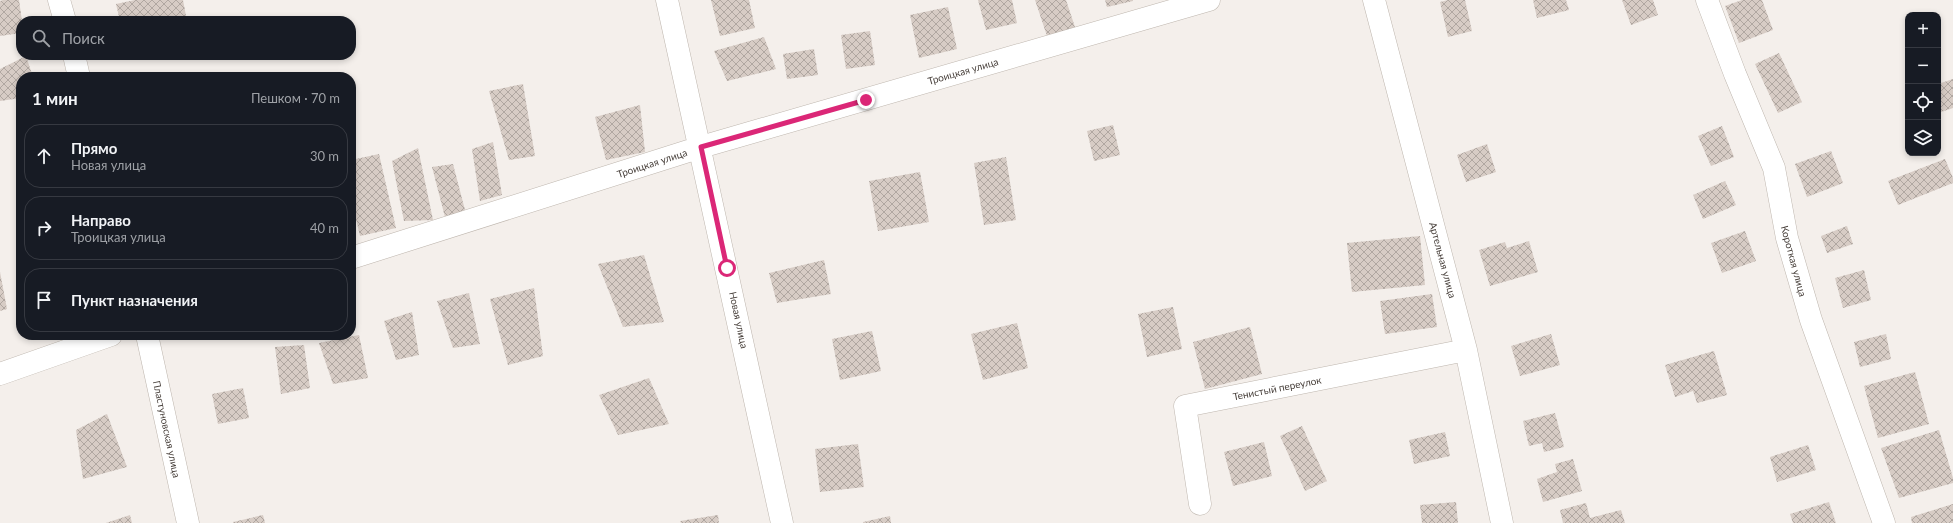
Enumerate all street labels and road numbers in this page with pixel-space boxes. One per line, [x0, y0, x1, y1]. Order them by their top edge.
street label: Троицкая улица [926, 55, 1000, 87]
street label: Троицкая улица [616, 146, 689, 180]
street label: Артельная улица [1427, 221, 1459, 299]
street label: Короткая улица [1779, 224, 1809, 298]
street label: Новая улица [727, 290, 751, 350]
street label: Тенистый переулок [1232, 373, 1323, 402]
street label: Пластуновская улица [151, 379, 183, 479]

